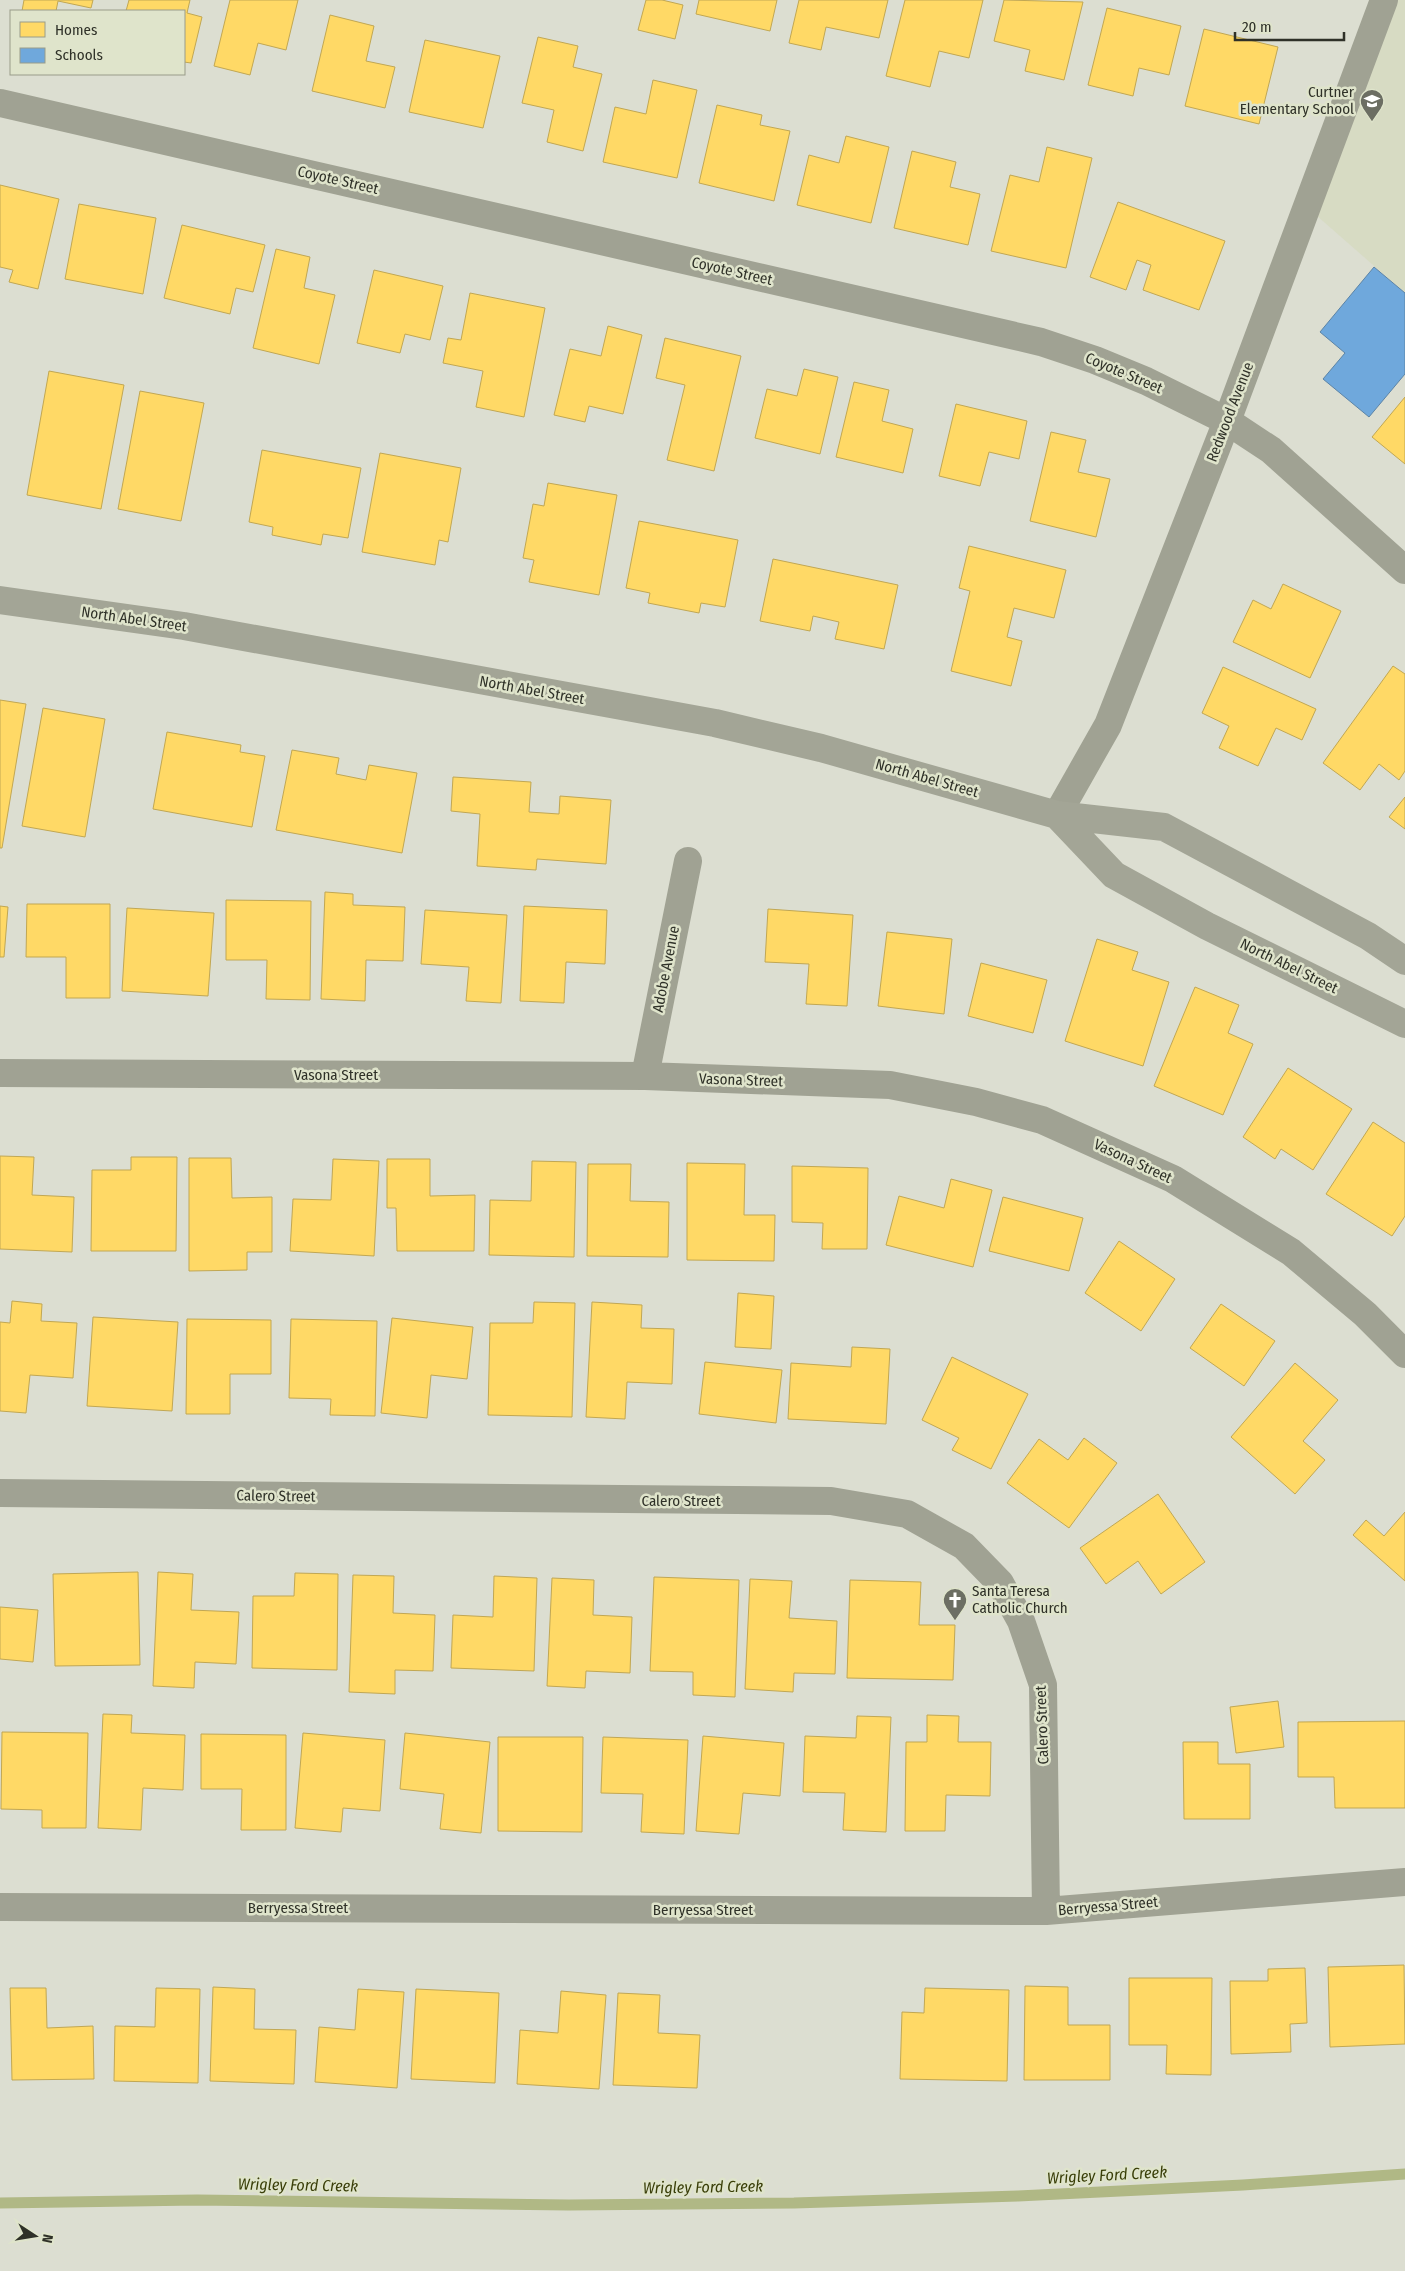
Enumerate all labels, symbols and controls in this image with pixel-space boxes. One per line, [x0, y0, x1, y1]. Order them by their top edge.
legend [10, 10, 185, 75]
scale bar [1235, 10, 1344, 42]
text: 20 m [1242, 18, 1272, 36]
text: Homes [55, 21, 97, 39]
text: Schools [55, 46, 103, 64]
place label: Curtner Elementary School [1240, 83, 1355, 118]
school or university icon: Curtner Elementary School [1359, 88, 1385, 122]
street label: Coyote Street [296, 162, 380, 198]
street label: Coyote Street [690, 253, 774, 289]
street label: Coyote Street [1083, 349, 1165, 397]
street label: Redwood Avenue [1203, 359, 1257, 465]
street label: North Abel Street [80, 603, 188, 635]
street label: North Abel Street [478, 672, 586, 708]
street label: North Abel Street [873, 755, 981, 801]
street label: Adobe Avenue [649, 924, 683, 1014]
street label: North Abel Street [1237, 935, 1341, 997]
street label: Vasona Street [294, 1066, 378, 1084]
street label: Vasona Street [699, 1070, 783, 1090]
street label: Vasona Street [1091, 1135, 1175, 1187]
street label: Calero Street [236, 1486, 316, 1506]
street label: Calero Street [641, 1492, 721, 1510]
place label: Santa Teresa Catholic Church [972, 1582, 1068, 1617]
church icon: Santa Teresa Catholic Church [942, 1587, 968, 1621]
street label: Calero Street [1032, 1685, 1052, 1765]
street label: Berryessa Street [1057, 1893, 1159, 1919]
street label: Berryessa Street [248, 1899, 348, 1917]
street label: Berryessa Street [653, 1901, 753, 1919]
water label: Wrigley Ford Creek [1046, 2162, 1168, 2188]
water label: Wrigley Ford Creek [238, 2174, 358, 2196]
water label: Wrigley Ford Creek [643, 2176, 763, 2198]
north arrow [10, 2211, 60, 2261]
text: N [38, 2233, 56, 2244]

